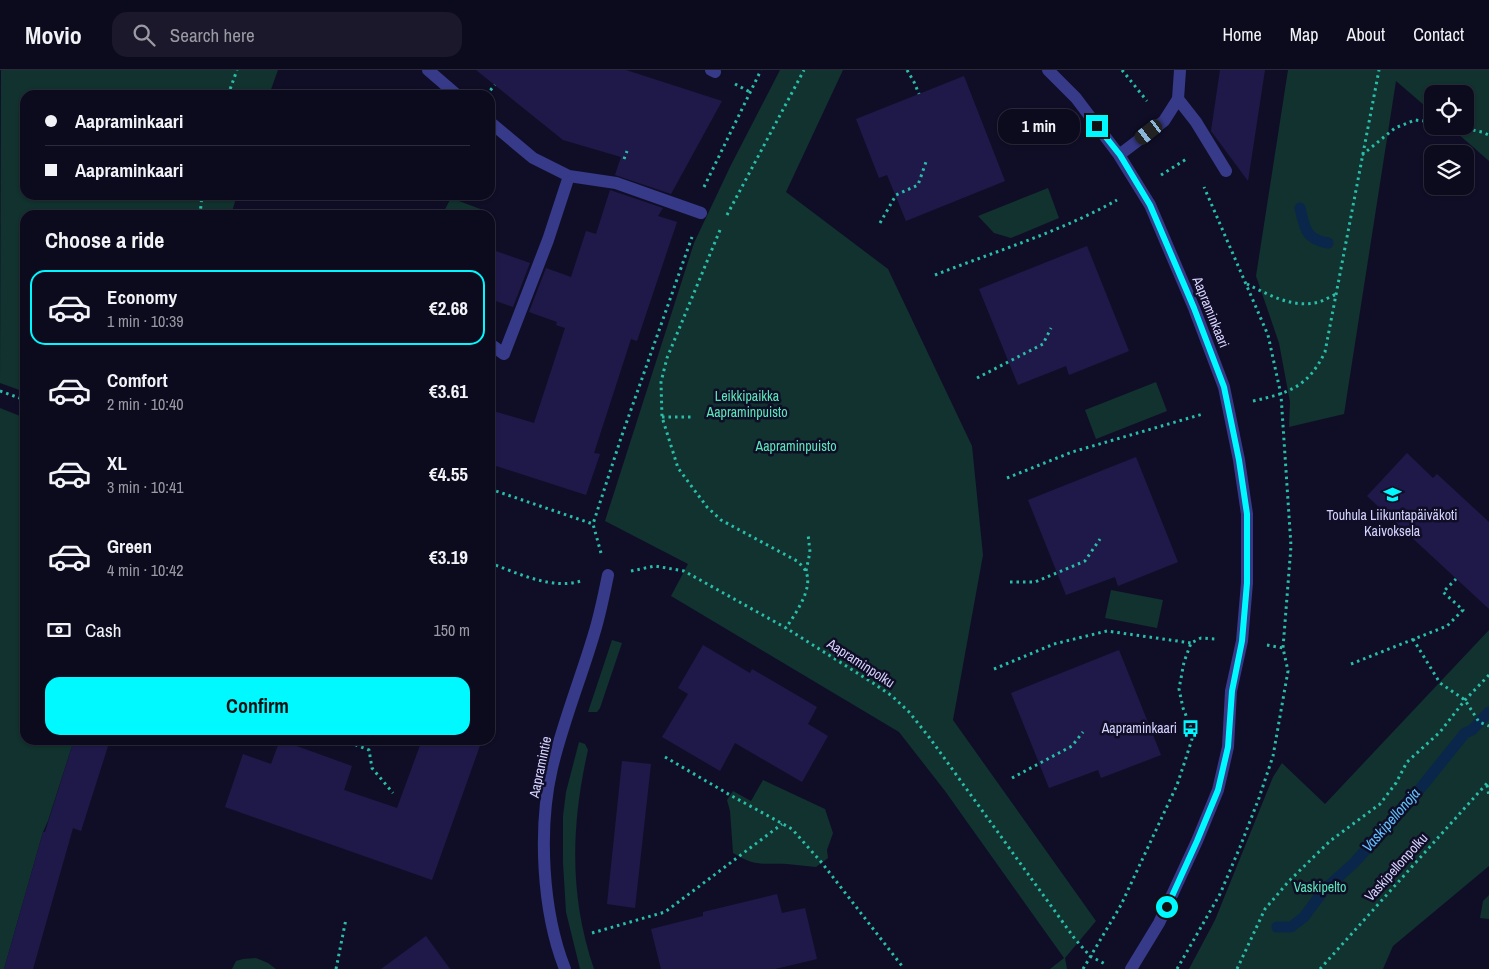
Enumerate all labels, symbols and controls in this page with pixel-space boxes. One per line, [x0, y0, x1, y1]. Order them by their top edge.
search box [112, 12, 462, 57]
text: Movio [25, 19, 82, 51]
icon: search [130, 21, 158, 49]
text: Search here [170, 22, 255, 48]
text: Home [1222, 22, 1262, 47]
text: Map [1290, 22, 1319, 47]
text: About [1347, 22, 1385, 47]
text: Contact [1413, 22, 1464, 47]
map controls [1424, 85, 1474, 195]
button: locate [1424, 85, 1474, 135]
text: Aapraminkaari [75, 108, 183, 134]
callout: 1 min [997, 108, 1080, 144]
text: 1 min [1022, 115, 1056, 137]
route end [1086, 115, 1108, 137]
car [1132, 117, 1165, 147]
button: layers [1424, 145, 1474, 195]
text: Aapraminkaari [75, 157, 183, 183]
text: Choose a ride [45, 225, 164, 255]
street label: Aapraminkaari [1188, 273, 1233, 350]
text: Economy [107, 284, 177, 310]
icon: car [47, 285, 92, 330]
text: €2.68 [429, 295, 468, 321]
text: 1 min · 10:39 [107, 310, 184, 332]
text: Comfort [107, 367, 168, 393]
icon: car [47, 368, 92, 413]
text: €3.61 [429, 378, 468, 404]
park label: Leikkipaikka Aapraminpuisto [705, 387, 788, 421]
text: 2 min · 10:40 [107, 393, 184, 415]
park label: Aapraminpuisto [754, 437, 837, 455]
text: XL [107, 450, 127, 476]
icon: car [47, 451, 92, 496]
text: €4.55 [429, 461, 468, 487]
text: 3 min · 10:41 [107, 476, 184, 498]
school or university icon: Touhula Liikuntapäiväkoti Kaivoksela [1382, 485, 1402, 505]
place label: Touhula Liikuntapäiväkoti Kaivoksela [1327, 506, 1457, 540]
text: Green [107, 533, 152, 559]
icon: car [47, 534, 92, 579]
text: €3.19 [429, 544, 468, 570]
text: 4 min · 10:42 [107, 559, 184, 581]
icon: cash [45, 616, 73, 644]
text: Cash [85, 617, 121, 643]
text: 150 m [434, 619, 470, 641]
street label: Aapraminpolku [823, 634, 898, 692]
button: Confirm [45, 677, 470, 735]
bus stop icon: Aapraminkaari [1181, 718, 1201, 738]
place label: Aapraminkaari [1101, 719, 1177, 737]
street label: Aapramintie [524, 735, 555, 800]
water label: Vaskipellonoja [1357, 783, 1425, 856]
street label: Vaskipellonpolku [1361, 829, 1431, 905]
park label: Vaskipelto [1294, 878, 1346, 896]
route start [1156, 896, 1178, 918]

